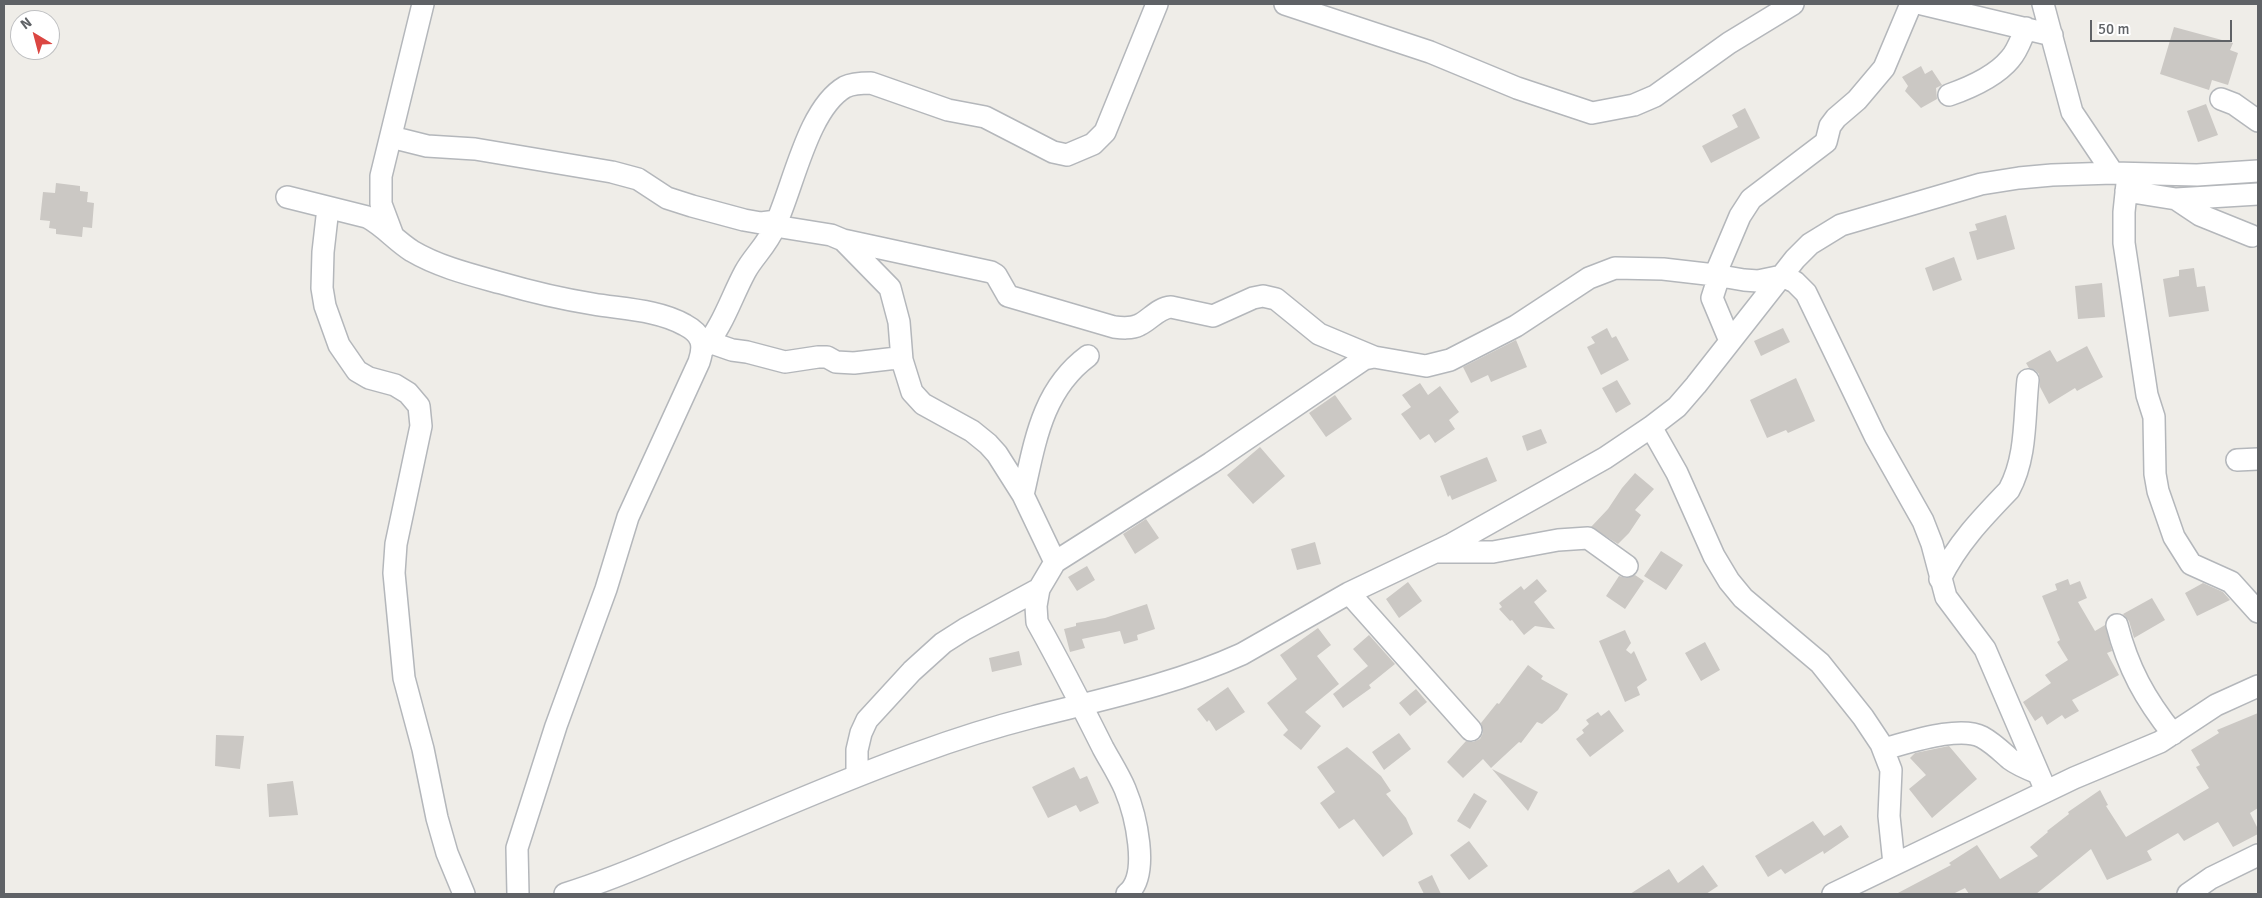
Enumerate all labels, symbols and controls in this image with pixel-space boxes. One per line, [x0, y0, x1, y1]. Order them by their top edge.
north arrow [10, 10, 60, 60]
scale bar [2092, 10, 2234, 42]
text: N [17, 14, 35, 33]
text: 50 m [2098, 20, 2129, 38]

